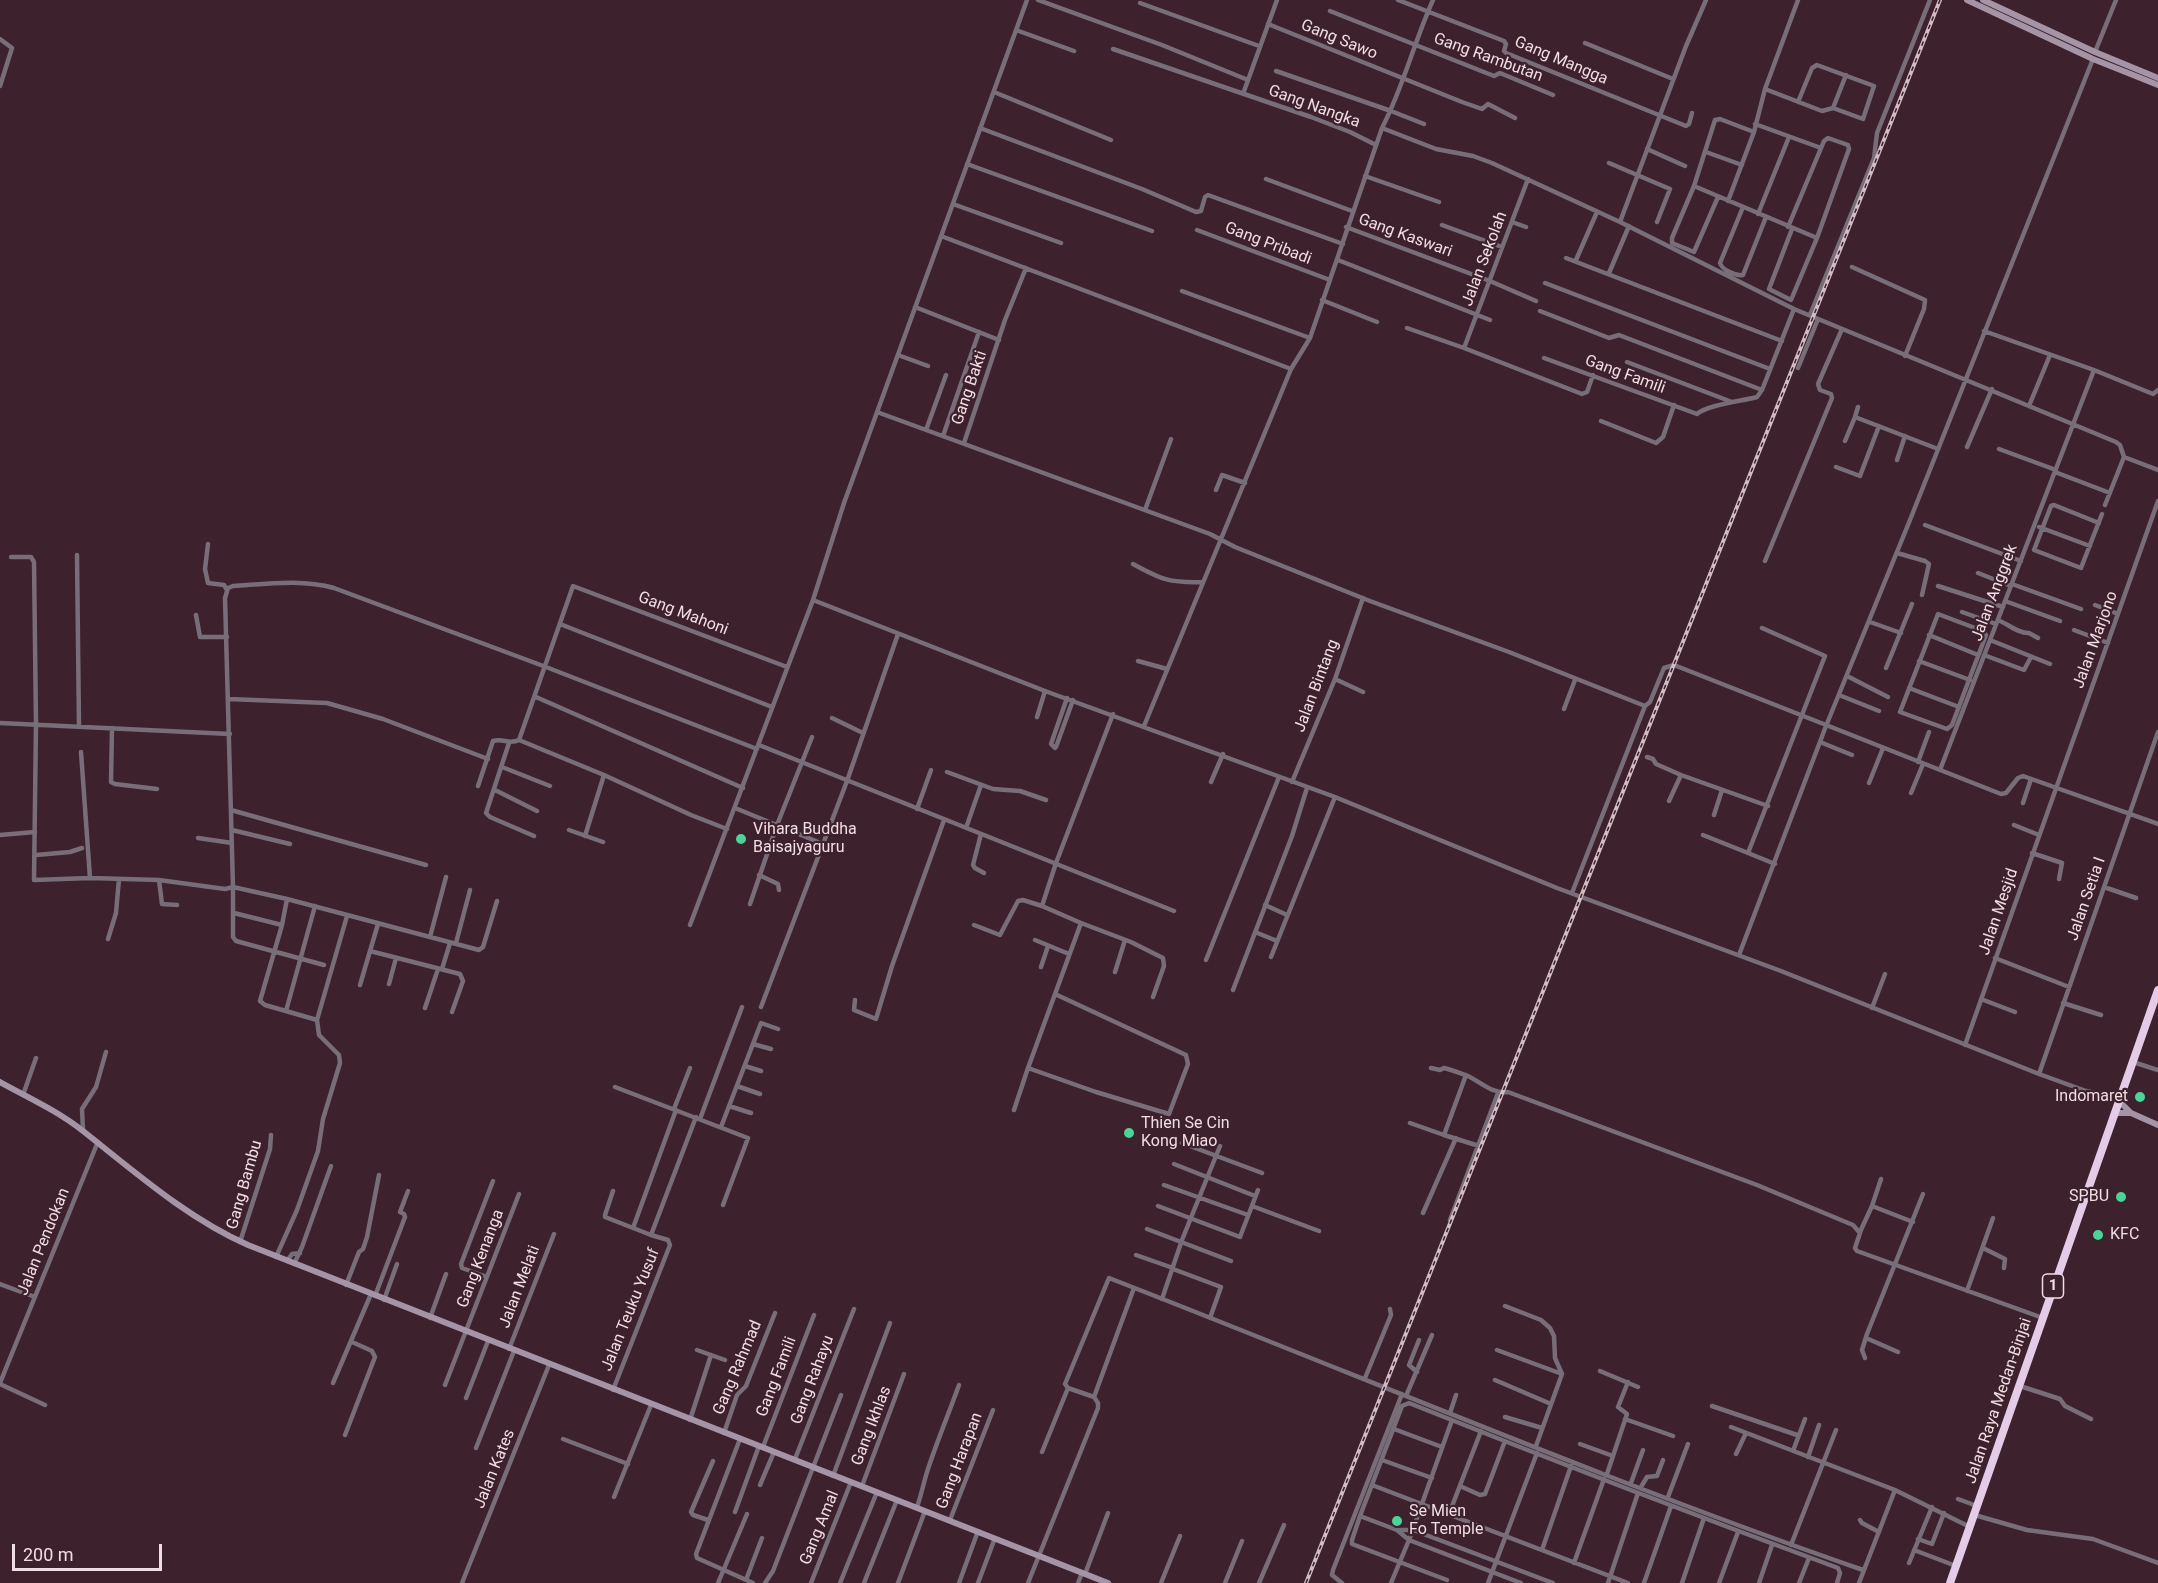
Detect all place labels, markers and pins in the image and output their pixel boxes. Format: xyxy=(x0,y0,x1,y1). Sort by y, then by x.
place label: Vihara Buddha Baisajyaguru xyxy=(753,820,857,858)
marker: Vihara Buddha Baisajyaguru xyxy=(734,832,748,846)
place label: Indomaret xyxy=(2055,1087,2128,1107)
marker: Indomaret xyxy=(2133,1090,2147,1104)
place label: Thien Se Cin Kong Miao xyxy=(1141,1114,1230,1152)
marker: Thien Se Cin Kong Miao xyxy=(1122,1126,1136,1140)
place label: SPBU xyxy=(2069,1187,2109,1207)
marker: SPBU xyxy=(2114,1190,2128,1204)
place label: KFC xyxy=(2110,1225,2139,1245)
marker: KFC xyxy=(2091,1228,2105,1242)
place label: Se Mien Fo Temple xyxy=(1409,1502,1483,1540)
marker: Se Mien Fo Temple xyxy=(1390,1514,1404,1528)

